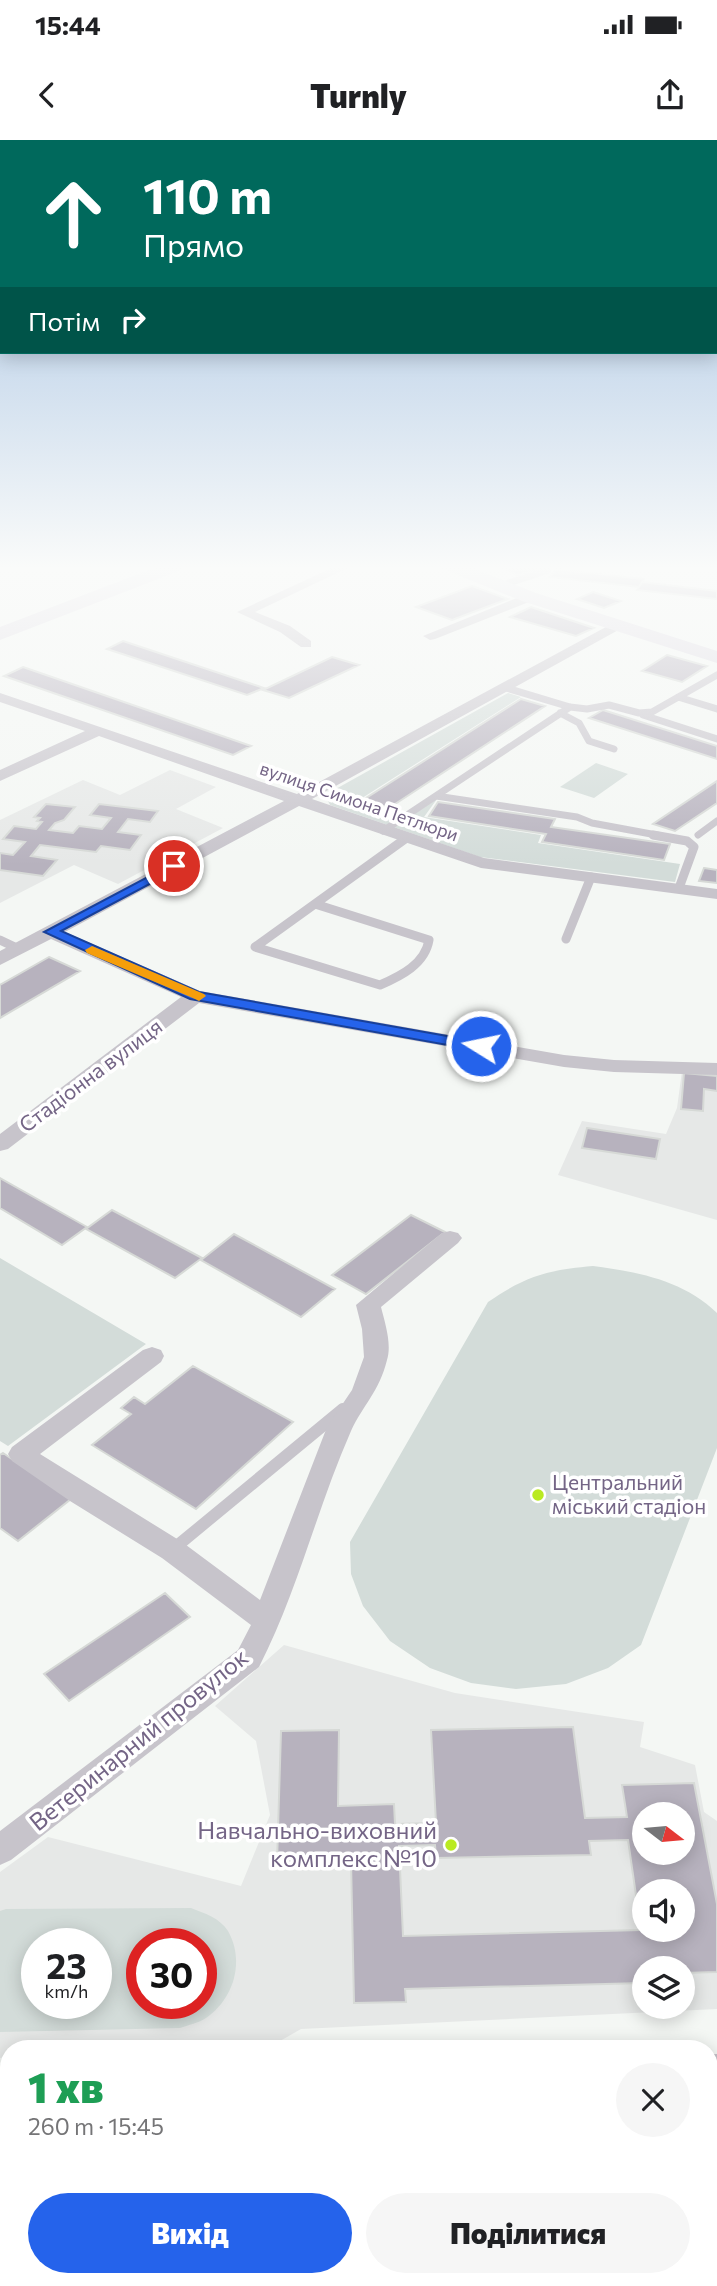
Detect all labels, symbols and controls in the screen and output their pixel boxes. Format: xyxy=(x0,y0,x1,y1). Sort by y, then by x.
text: 15:44 xyxy=(35,9,101,40)
text: Turnly xyxy=(310,75,407,115)
icon: back xyxy=(28,76,66,114)
icon: share xyxy=(651,76,689,114)
text: 110 m xyxy=(143,164,272,224)
icon: ahead xyxy=(28,168,119,259)
text: Прямо xyxy=(143,224,244,264)
icon: right xyxy=(114,301,152,339)
text: Потім xyxy=(28,305,100,336)
street label: вулиця Симона Петлюри xyxy=(257,757,461,845)
pin xyxy=(144,836,204,896)
icon: arrive xyxy=(155,847,193,885)
position arrow xyxy=(444,1009,518,1083)
street label: Стадіонна вулиця xyxy=(14,1013,167,1137)
place label: Центральний міський стадіон xyxy=(552,1469,706,1518)
marker: Центральний міський стадіон xyxy=(530,1487,546,1503)
street label: Ветеринарний провулок xyxy=(23,1642,253,1836)
north arrow xyxy=(632,1802,695,1866)
map controls xyxy=(632,1802,695,2019)
place label: Навчально-виховний комплекс №10 xyxy=(197,1815,437,1872)
marker: Навчально-виховний комплекс №10 xyxy=(443,1837,459,1853)
button: sound xyxy=(632,1879,695,1942)
speed limit sign: 30 xyxy=(126,1928,217,2019)
text: 23 xyxy=(46,1943,87,1986)
button: layers xyxy=(632,1956,695,2019)
text: km/h xyxy=(45,1980,88,2002)
text: 1 хв xyxy=(28,2060,104,2112)
button: close xyxy=(616,2063,690,2137)
text: 260 m · 15:45 xyxy=(28,2112,164,2140)
button: Вихід xyxy=(28,2193,352,2273)
button: Поділитися xyxy=(366,2193,690,2273)

